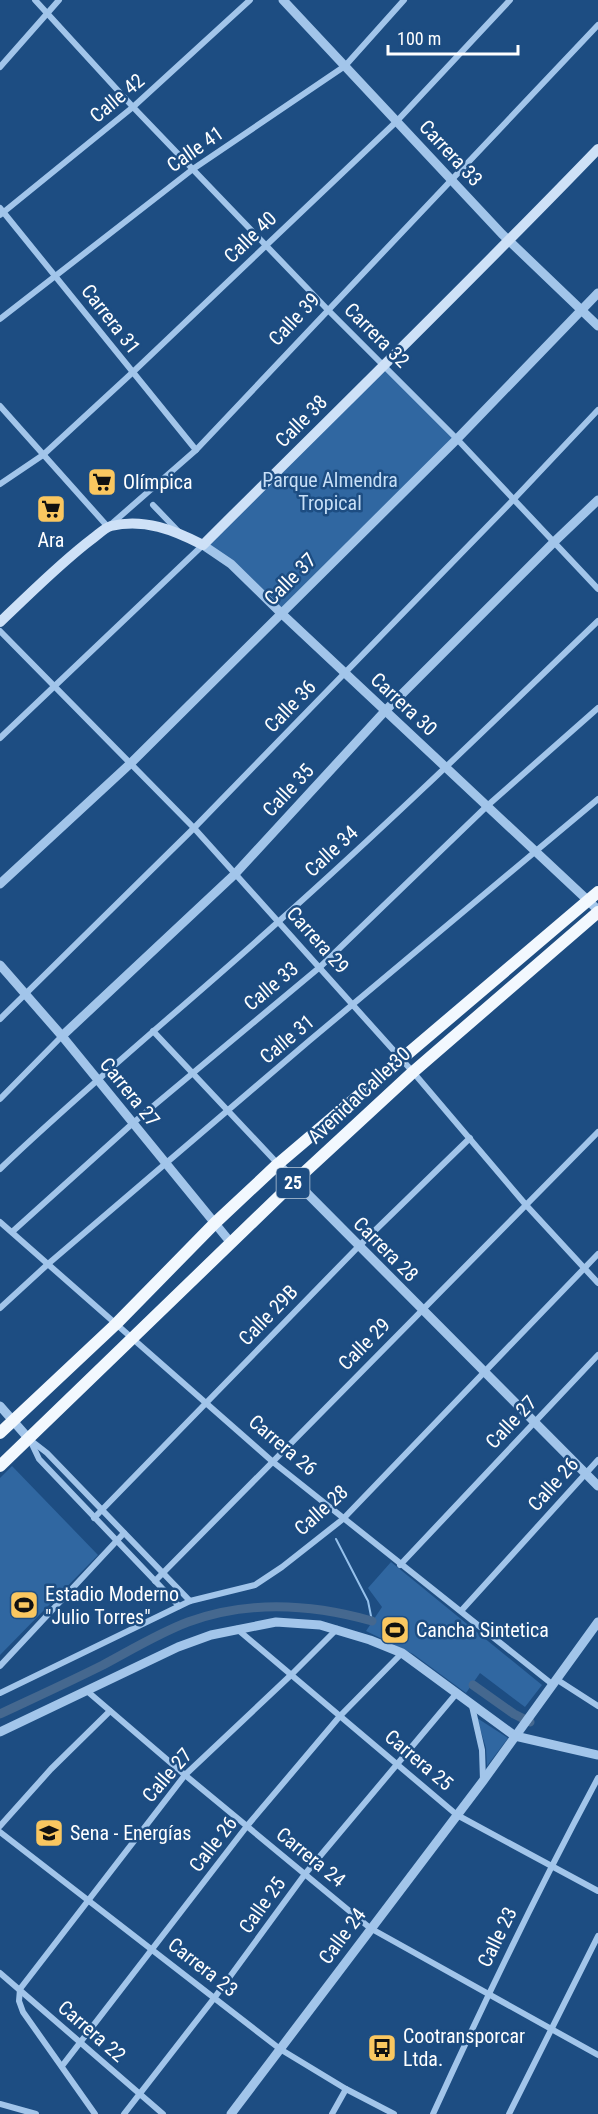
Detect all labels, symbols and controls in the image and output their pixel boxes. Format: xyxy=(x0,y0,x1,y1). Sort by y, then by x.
scale bar xyxy=(388,18,518,56)
text: 100 m xyxy=(397,28,441,49)
street label: Calle 42 xyxy=(85,68,149,128)
street label: Carrera 33 xyxy=(414,115,488,191)
street label: Calle 41 xyxy=(162,121,228,177)
street label: Calle 40 xyxy=(219,206,281,268)
street label: Carrera 31 xyxy=(76,279,146,359)
street label: Calle 39 xyxy=(263,287,325,351)
street label: Carrera 32 xyxy=(340,298,415,373)
street label: Calle 38 xyxy=(270,390,332,452)
supermarket icon: Olímpica xyxy=(86,466,118,498)
park label: Parque Almendra Tropical xyxy=(262,468,398,515)
place label: Olímpica xyxy=(123,470,193,494)
supermarket icon: Ara xyxy=(35,493,67,525)
place label: Ara xyxy=(38,528,64,552)
street label: Calle 37 xyxy=(259,548,321,610)
street label: Carrera 30 xyxy=(366,667,442,741)
street label: Calle 36 xyxy=(259,675,321,737)
street label: Calle 35 xyxy=(257,758,319,822)
street label: Calle 34 xyxy=(299,820,363,882)
street label: Carrera 29 xyxy=(282,902,354,978)
street label: Calle 33 xyxy=(239,956,303,1016)
street label: Calle 31 xyxy=(255,1009,319,1069)
street label: Avenida Calle 30 xyxy=(303,1042,415,1148)
street label: Carrera 27 xyxy=(95,1053,165,1131)
road number: 25 xyxy=(276,1168,310,1198)
street label: Carrera 28 xyxy=(349,1212,423,1286)
street label: Calle 29B xyxy=(233,1280,303,1350)
street label: Calle 29 xyxy=(333,1313,395,1375)
street label: Calle 27 xyxy=(480,1390,542,1454)
street label: Carrera 26 xyxy=(244,1409,322,1481)
street label: Calle 26 xyxy=(523,1452,583,1516)
street label: Calle 28 xyxy=(289,1480,353,1540)
place label: Estadio Moderno "Julio Torres" xyxy=(45,1582,179,1629)
sports icon: Estadio Moderno "Julio Torres" xyxy=(8,1589,40,1621)
sports icon: Cancha Sintetica xyxy=(379,1614,411,1646)
place label: Cancha Sintetica xyxy=(416,1618,549,1642)
street label: Carrera 25 xyxy=(380,1724,458,1796)
street label: Calle 27 xyxy=(137,1743,197,1807)
street label: Calle 26 xyxy=(184,1811,242,1877)
school or university icon: Sena - Energías xyxy=(33,1817,65,1849)
place label: Sena - Energías xyxy=(70,1821,191,1845)
street label: Carrera 24 xyxy=(272,1822,350,1892)
street label: Calle 25 xyxy=(234,1872,291,1938)
street label: Calle 24 xyxy=(313,1903,371,1969)
street label: Calle 23 xyxy=(472,1903,522,1971)
street label: Carrera 23 xyxy=(163,1932,243,2002)
street label: Carrera 22 xyxy=(53,1995,131,2067)
place label: Cootransporcar Ltda. xyxy=(403,2024,525,2071)
bus stop icon: Cootransporcar Ltda. xyxy=(366,2032,398,2064)

